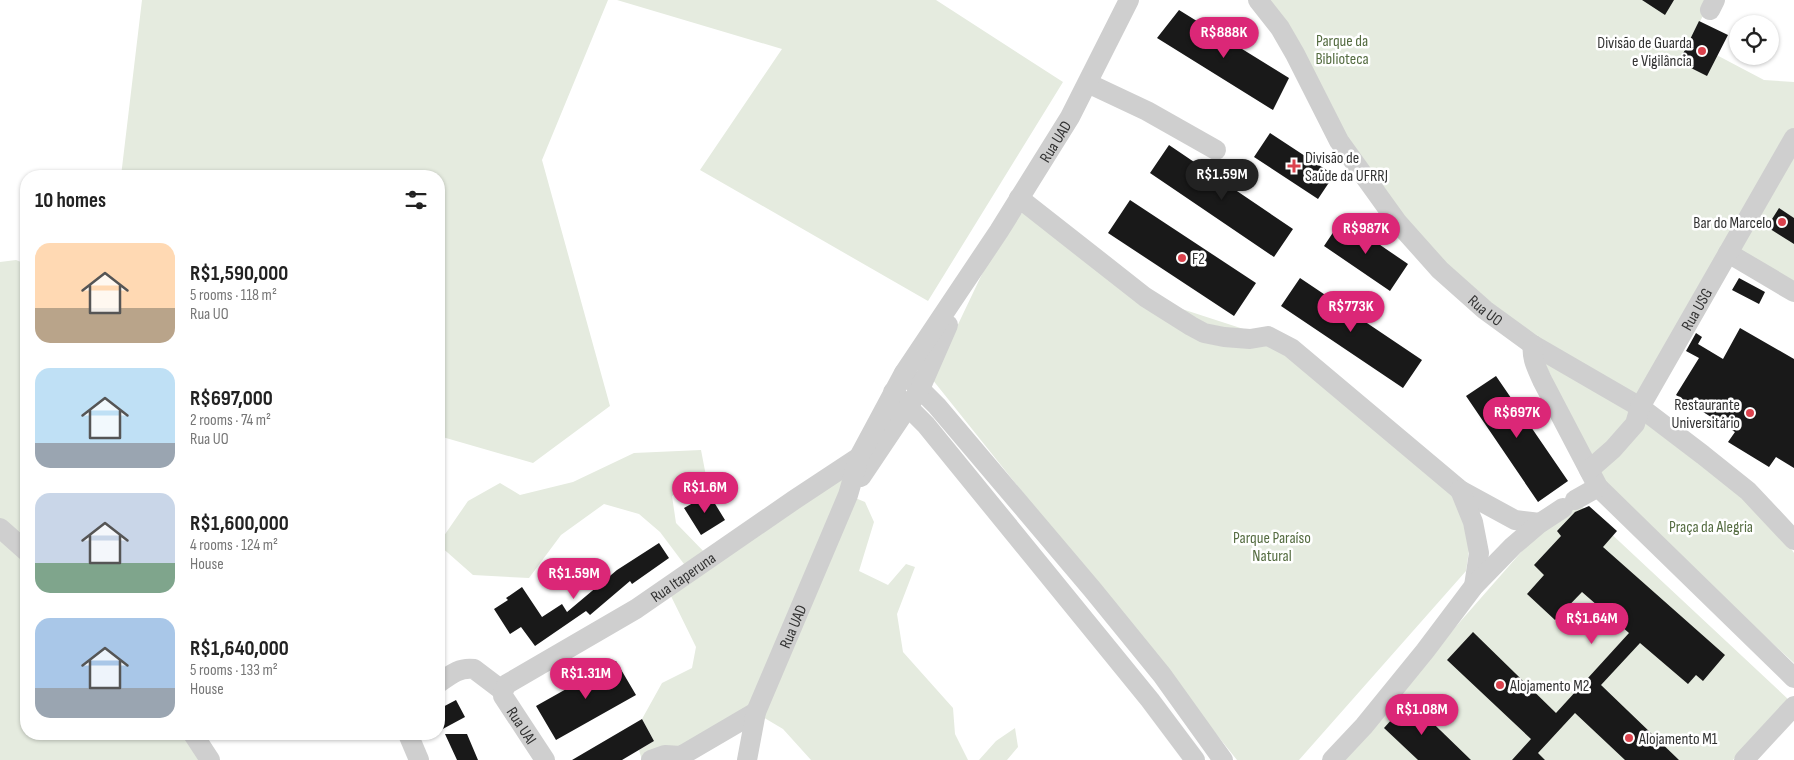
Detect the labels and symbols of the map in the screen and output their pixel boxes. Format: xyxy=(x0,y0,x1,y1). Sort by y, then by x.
pin: R$888K xyxy=(1183,17,1265,59)
park label: Parque da Biblioteca xyxy=(1315,32,1369,69)
place label: Divisão de Guarda e Vigilância xyxy=(1597,34,1692,71)
marker: Divisão de Guarda e Vigilância xyxy=(1696,45,1708,57)
street label: Rua UAD xyxy=(1036,118,1076,166)
place label: Divisão de Saúde da UFRRJ xyxy=(1305,149,1388,186)
pin: R$1.59M xyxy=(1176,158,1268,201)
marker: Divisão de Saúde da UFRRJ xyxy=(1287,159,1301,173)
pin: R$987K xyxy=(1325,212,1407,255)
place label: Bar do Marcelo xyxy=(1693,214,1772,233)
marker: Bar do Marcelo xyxy=(1776,216,1788,228)
place label: F2 xyxy=(1192,250,1205,269)
marker: F2 xyxy=(1176,252,1188,264)
street label: Rua USG xyxy=(1678,285,1717,334)
pin: R$773K xyxy=(1310,290,1392,333)
street label: Rua UO xyxy=(1464,292,1506,331)
pin: R$697K xyxy=(1476,396,1558,439)
place label: Restaurante Universitário xyxy=(1672,396,1740,433)
marker: Restaurante Universitário xyxy=(1744,407,1756,419)
pin: R$1.6M xyxy=(664,472,746,514)
park label: Praça da Alegria xyxy=(1669,518,1753,537)
park label: Parque Paraíso Natural xyxy=(1233,529,1311,566)
street label: Rua Itaperuna xyxy=(648,549,720,607)
pin: R$1.59M xyxy=(528,558,620,600)
street label: Rua UAD xyxy=(776,602,811,651)
pin: R$1.64M xyxy=(1546,602,1638,645)
pin: R$1.31M xyxy=(540,658,632,700)
place label: Alojamento M2 xyxy=(1509,677,1589,696)
marker: Alojamento M2 xyxy=(1494,679,1506,691)
pin: R$1.08M xyxy=(1376,694,1468,736)
street label: Rua UAI xyxy=(502,704,540,748)
place label: Alojamento M1 xyxy=(1638,730,1718,749)
marker: Alojamento M1 xyxy=(1623,732,1635,744)

